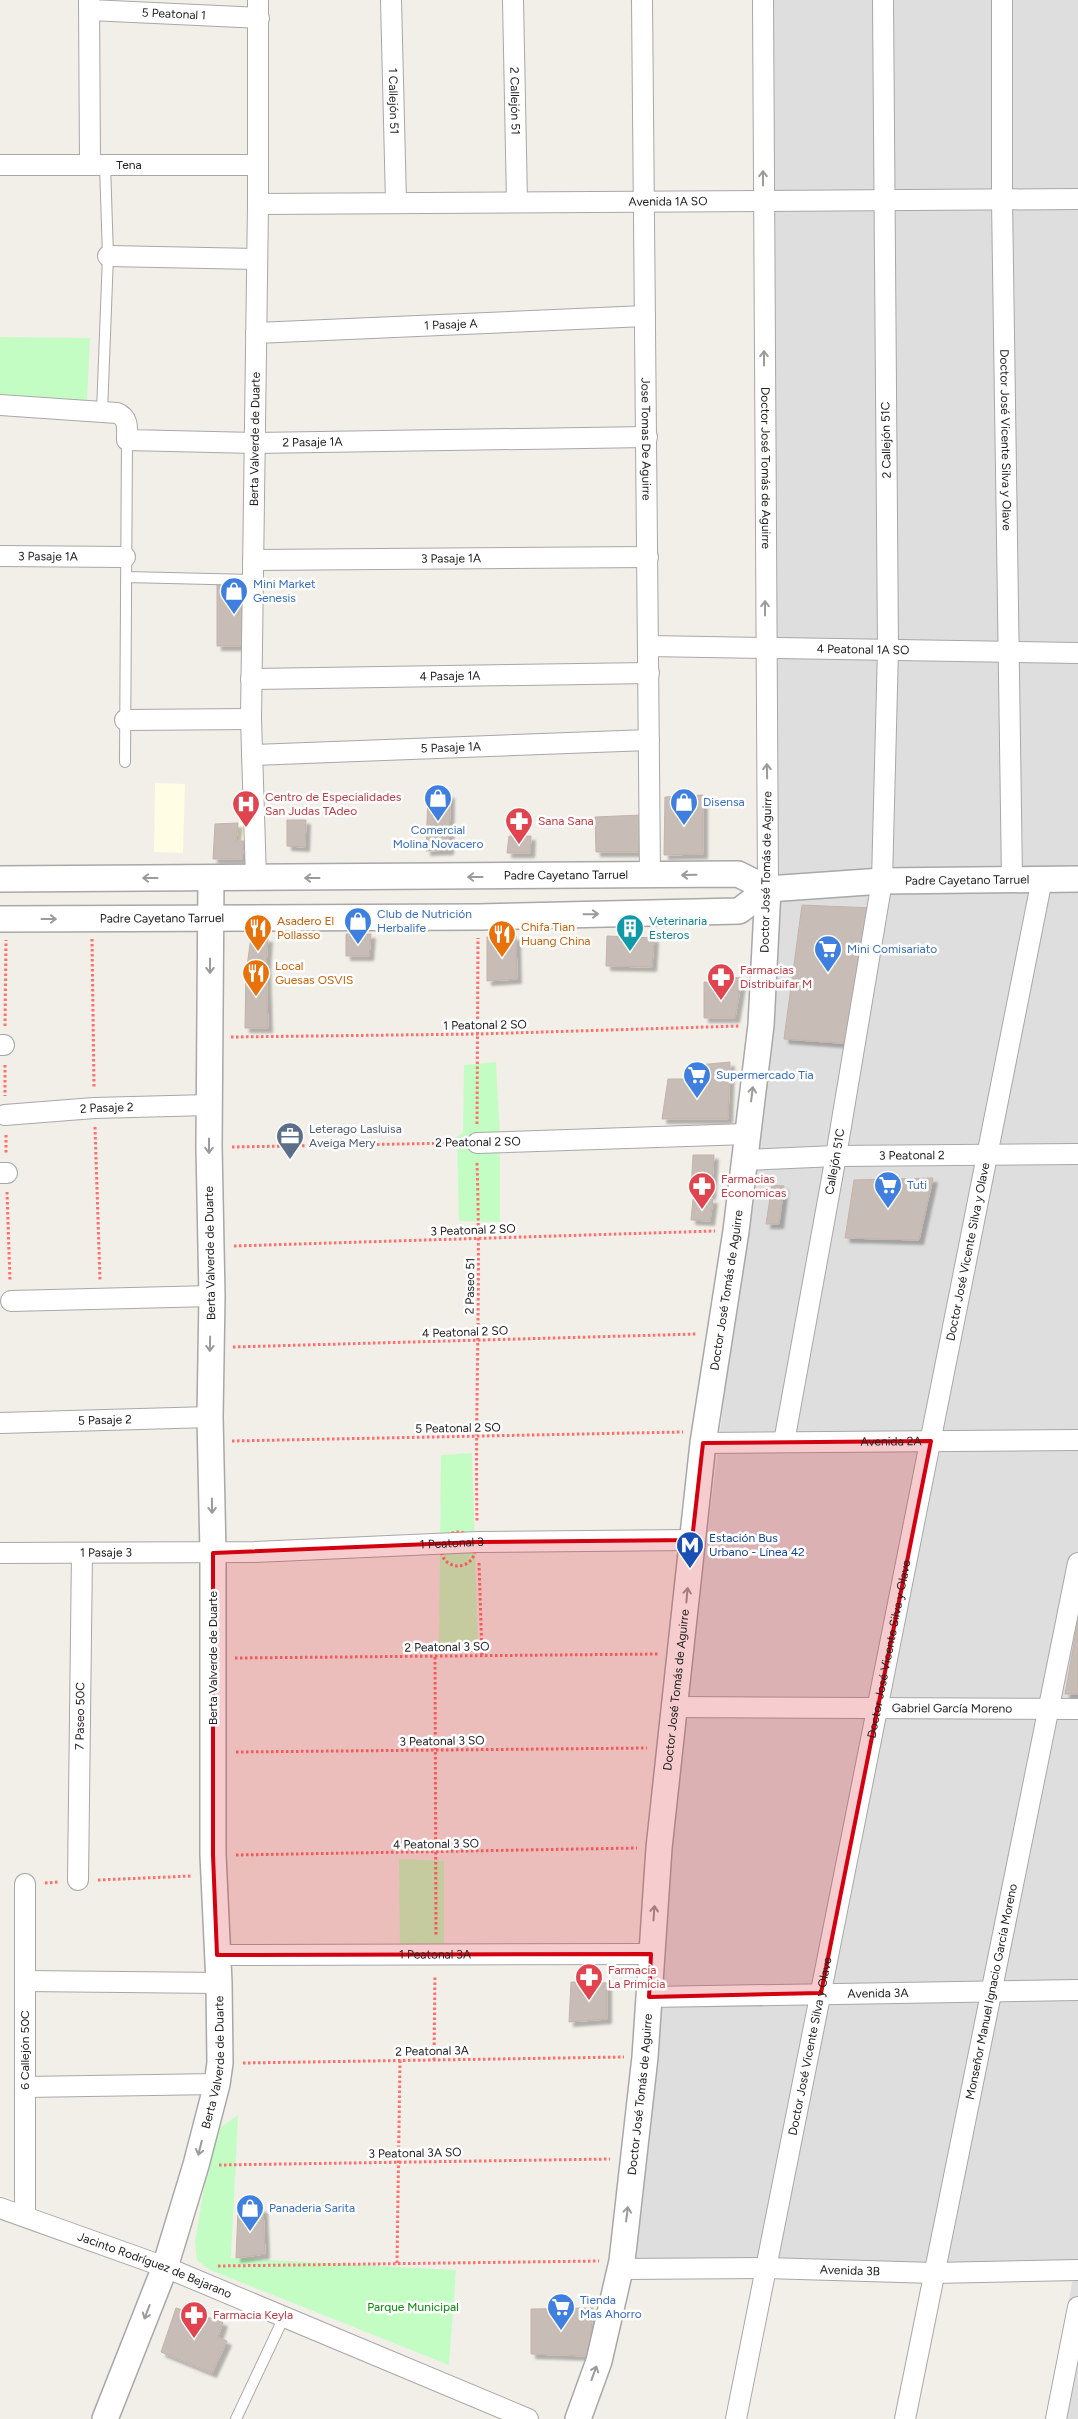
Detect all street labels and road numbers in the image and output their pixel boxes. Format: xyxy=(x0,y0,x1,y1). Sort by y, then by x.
street label: 5 Peatonal 1 xyxy=(141,5,206,22)
street label: 2 Callejón 51 xyxy=(507,67,523,135)
street label: 1 Callejón 51 xyxy=(386,68,401,134)
street label: Tena xyxy=(116,158,142,172)
street label: Avenida 1A SO xyxy=(628,194,708,209)
street label: 1 Pasaje A xyxy=(424,316,478,333)
street label: Doctor José Vicente Silva y Olave xyxy=(997,349,1014,531)
street label: Berta Valverde de Duarte xyxy=(247,371,263,506)
street label: Jose Tomas De Aguirre xyxy=(638,377,654,501)
street label: Doctor José Tomás de Aguirre xyxy=(758,387,773,550)
street label: 2 Callejón 51C xyxy=(878,401,894,478)
street label: 2 Pasaje 1A xyxy=(282,435,343,450)
street label: 3 Pasaje 1A xyxy=(18,549,78,564)
street label: 3 Pasaje 1A xyxy=(421,551,481,566)
street label: 4 Peatonal 1A SO xyxy=(817,642,909,657)
street label: 4 Pasaje 1A xyxy=(419,669,481,683)
street label: 5 Pasaje 1A xyxy=(420,739,481,756)
street label: Doctor José Tomás de Aguirre xyxy=(758,790,774,953)
street label: Padre Cayetano Tarruel xyxy=(504,868,628,883)
street label: Padre Cayetano Tarruel xyxy=(905,872,1029,888)
street label: Padre Cayetano Tarruel xyxy=(100,911,224,926)
street label: 1 Peatonal 2 SO xyxy=(443,1017,527,1033)
street label: 2 Pasaje 2 xyxy=(79,1100,134,1116)
street label: Callejón 51C xyxy=(822,1127,848,1196)
street label: 2 Peatonal 2 SO xyxy=(435,1134,521,1150)
street label: 3 Peatonal 2 xyxy=(879,1148,945,1163)
street label: Doctor José Vicente Silva y Olave xyxy=(943,1161,993,1342)
street label: Berta Valverde de Duarte xyxy=(202,1185,218,1320)
street label: Doctor José Tomás de Aguirre xyxy=(707,1209,746,1371)
street label: 3 Peatonal 2 SO xyxy=(430,1222,516,1238)
street label: 2 Paseo 51 xyxy=(463,1258,477,1314)
street label: 4 Peatonal 2 SO xyxy=(422,1324,508,1340)
street label: 5 Pasaje 2 xyxy=(78,1412,132,1428)
street label: 5 Peatonal 2 SO xyxy=(415,1420,501,1436)
street label: Avenida 2A xyxy=(860,1434,922,1449)
street label: 1 Peatonal 3 xyxy=(420,1535,484,1552)
street label: 1 Pasaje 3 xyxy=(80,1545,132,1560)
street label: Doctor José Vicente Silva y Olave xyxy=(864,1558,914,1739)
street label: Berta Valverde de Duarte xyxy=(206,1590,220,1725)
street label: Doctor José Tomás de Aguirre xyxy=(660,1608,692,1771)
street label: 2 Peatonal 3 SO xyxy=(404,1639,490,1655)
street label: 7 Paseo 50C xyxy=(73,1682,87,1750)
street label: Gabriel García Moreno xyxy=(892,1701,1012,1716)
street label: 3 Peatonal 3 SO xyxy=(399,1733,485,1749)
street label: 4 Peatonal 3 SO xyxy=(393,1836,479,1852)
street label: Monseñor Manuel Ignacio García Moreno xyxy=(963,1882,1020,2101)
street label: 1 Peatonal 3A xyxy=(399,1947,471,1962)
street label: Doctor José Vicente Silva y Olave xyxy=(786,1956,835,2137)
street label: Avenida 3A xyxy=(847,1986,909,2001)
street label: Berta Valverde de Duarte xyxy=(199,1995,227,2130)
street label: 6 Callejón 50C xyxy=(18,2010,32,2090)
street label: Doctor José Tomás de Aguirre xyxy=(625,2013,655,2176)
street label: 2 Peatonal 3A xyxy=(395,2043,469,2059)
street label: 3 Peatonal 3A SO xyxy=(368,2145,462,2161)
street label: Jacinto Rodríguez de Bejarano xyxy=(76,2229,234,2301)
street label: Avenida 3B xyxy=(820,2263,880,2278)

